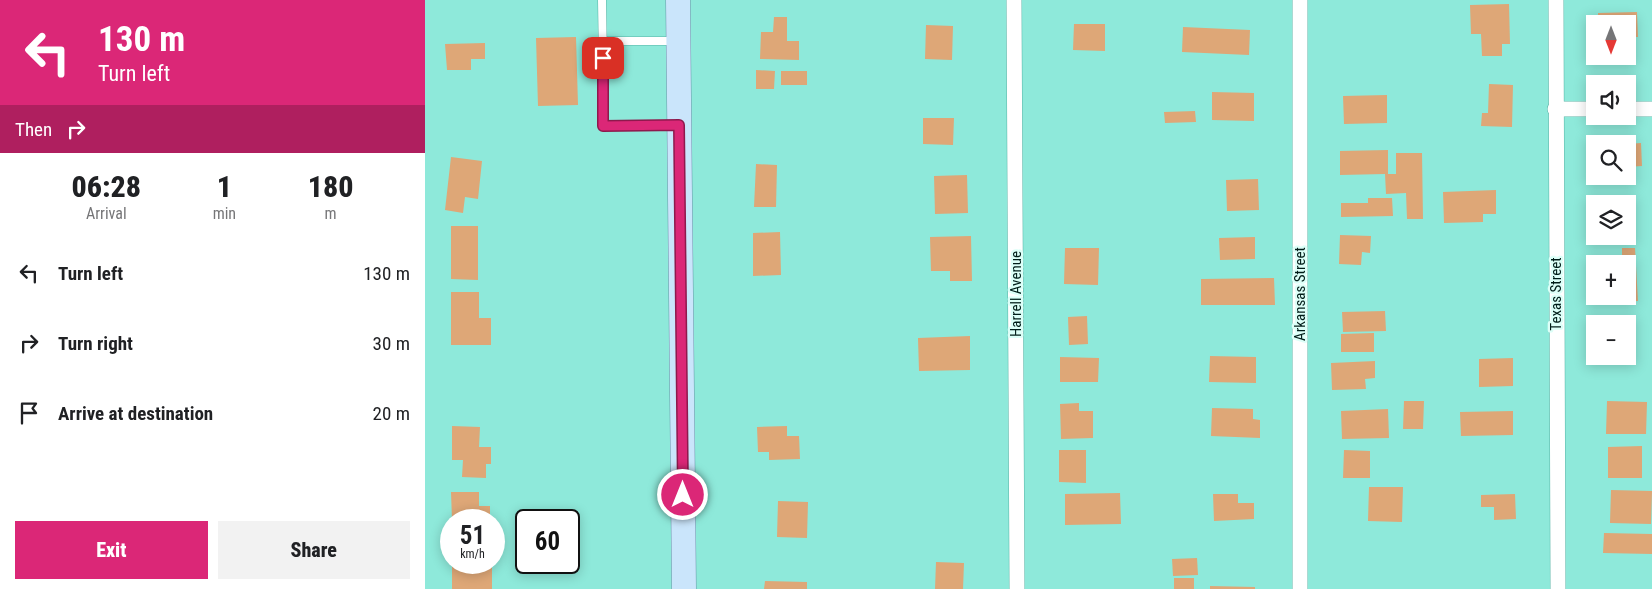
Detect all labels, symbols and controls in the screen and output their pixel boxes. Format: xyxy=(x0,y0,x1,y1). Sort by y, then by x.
north arrow xyxy=(1586,15,1636,65)
map controls xyxy=(1586,15,1636,365)
text: 130 m xyxy=(98,19,185,60)
icon: left xyxy=(15,20,80,85)
pin xyxy=(582,37,624,79)
icon: arrive xyxy=(589,44,617,72)
text: Turn left xyxy=(98,61,170,86)
button: sound xyxy=(1586,75,1636,125)
icon: right xyxy=(62,115,90,143)
text: Then xyxy=(15,118,52,141)
button: search xyxy=(1586,135,1636,185)
text: 06:28 xyxy=(72,169,141,204)
text: 1 xyxy=(217,169,232,204)
text: 180 xyxy=(308,169,353,204)
button: layers xyxy=(1586,195,1636,245)
text: Arrival xyxy=(86,204,127,223)
text: min xyxy=(213,204,236,223)
text: m xyxy=(325,204,337,223)
street label: Arkansas Street xyxy=(1291,247,1309,341)
street label: Harrell Avenue xyxy=(1007,251,1025,337)
button: + xyxy=(1586,255,1636,305)
street label: Texas Street xyxy=(1547,257,1565,331)
icon: left xyxy=(15,259,43,287)
text: Turn left xyxy=(58,262,123,285)
text: 130 m xyxy=(363,262,410,285)
button: − xyxy=(1586,315,1636,365)
icon: right xyxy=(15,329,43,357)
text: Turn right xyxy=(58,332,133,355)
text: 30 m xyxy=(373,332,410,355)
icon: arrive xyxy=(15,399,43,427)
text: Arrive at destination xyxy=(58,402,213,425)
text: 20 m xyxy=(373,402,410,425)
position arrow xyxy=(656,468,708,520)
speed limit sign: 60 xyxy=(515,509,580,574)
button: Exit xyxy=(15,521,208,579)
button: Share xyxy=(218,521,410,579)
text: 51 xyxy=(460,521,485,550)
text: km/h xyxy=(460,547,485,561)

